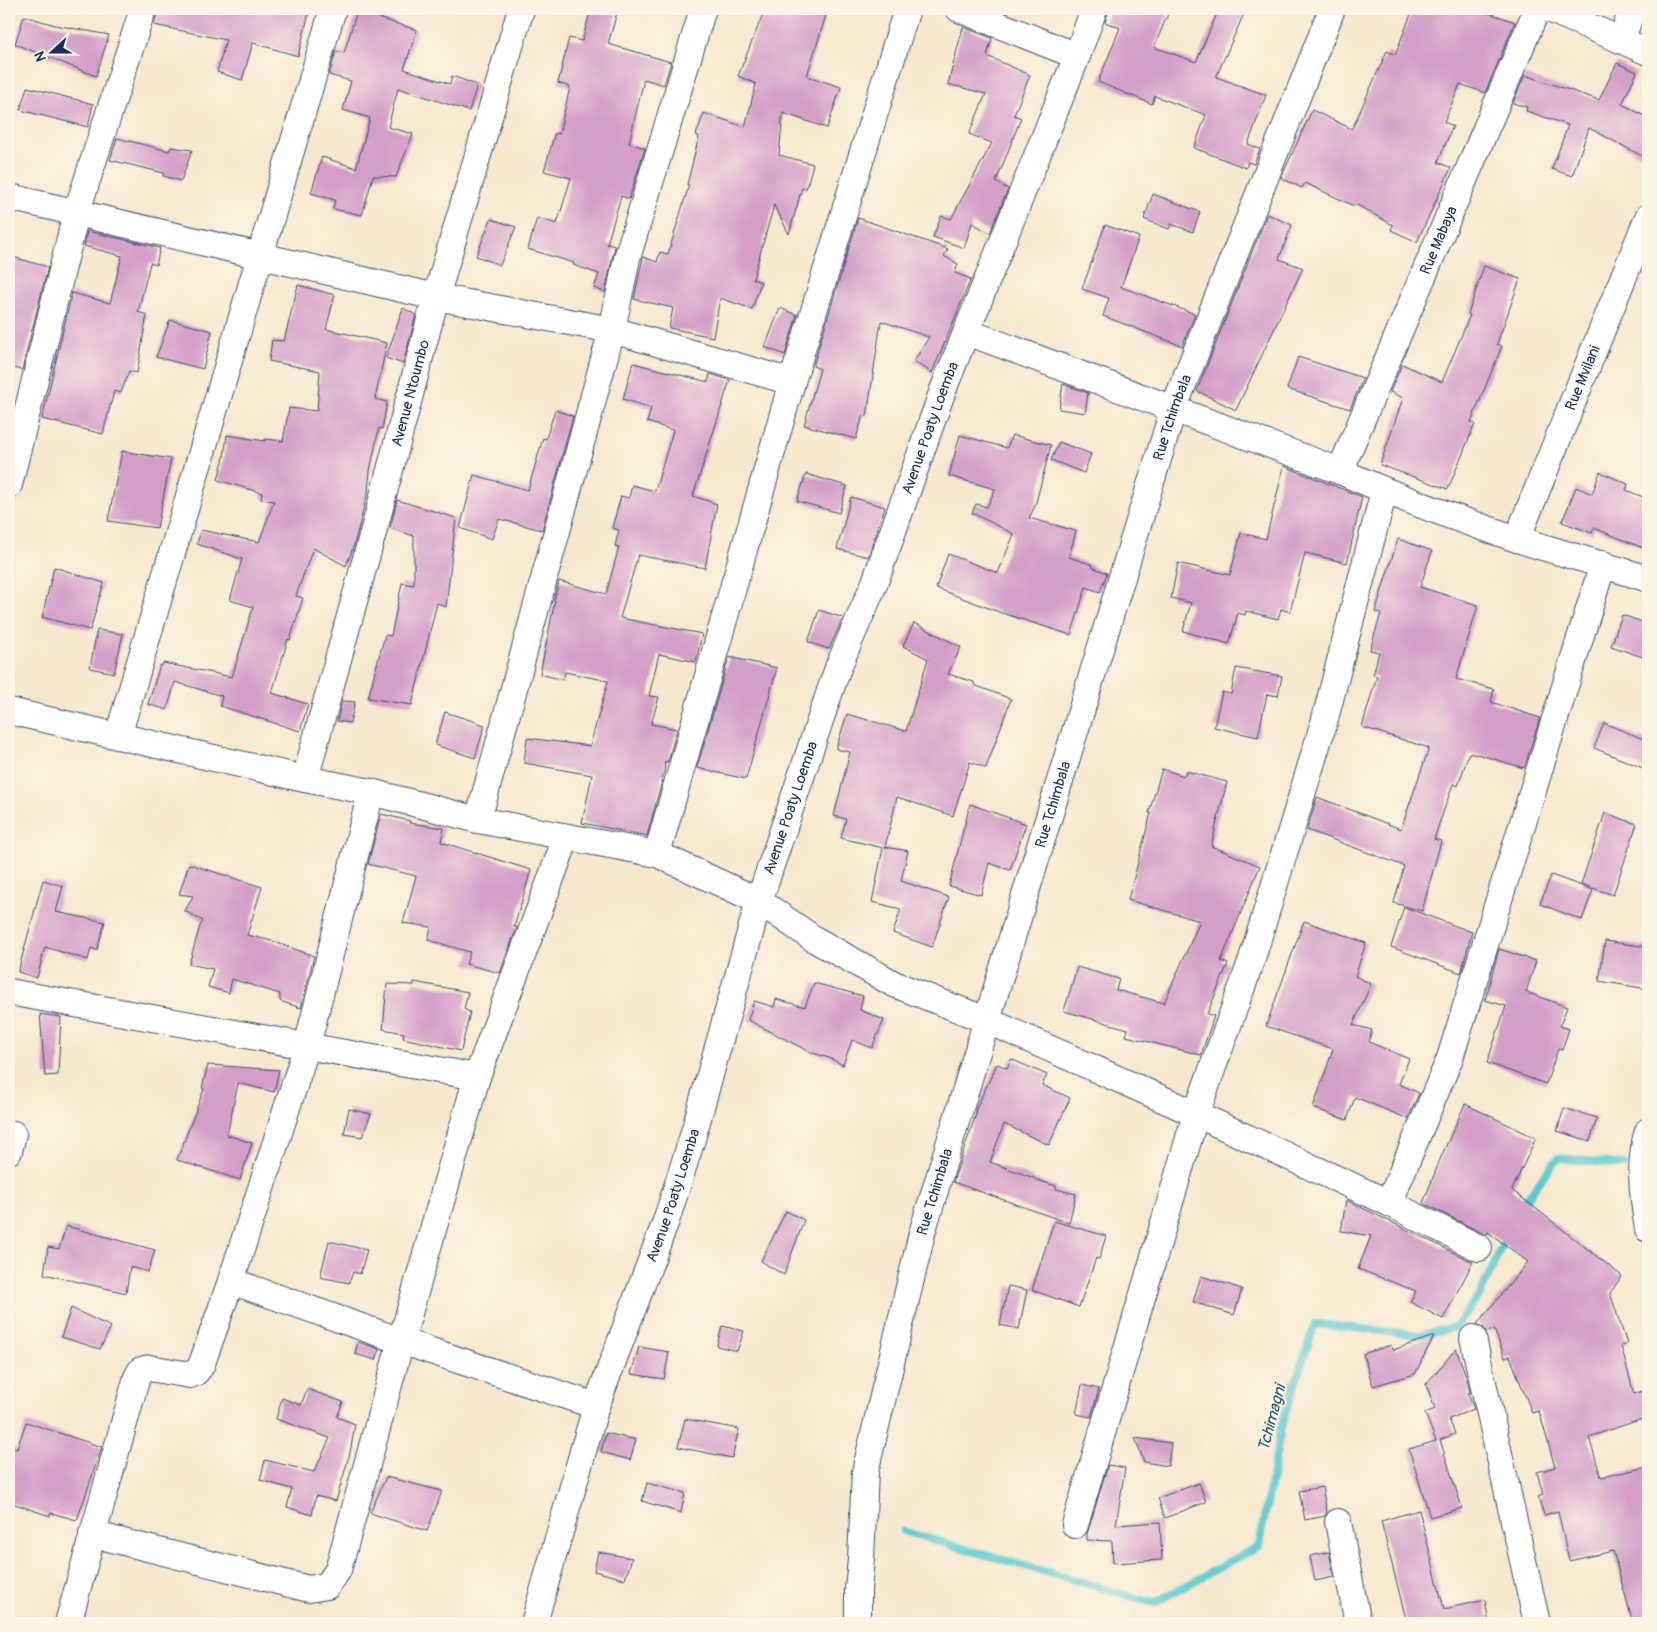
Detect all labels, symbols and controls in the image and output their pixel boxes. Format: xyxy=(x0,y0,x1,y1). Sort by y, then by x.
north arrow xyxy=(28,28,78,78)
text: N xyxy=(31,49,50,64)
street label: Rue Mabaya xyxy=(1416,203,1461,277)
street label: Avenue Ntoumbo xyxy=(387,338,434,449)
street label: Rue Mvilani xyxy=(1561,342,1604,413)
street label: Avenue Poaty Loemba xyxy=(897,359,963,497)
street label: Rue Tchimbala xyxy=(1149,372,1196,463)
street label: Avenue Poaty Loemba xyxy=(759,739,822,877)
street label: Rue Tchimbala xyxy=(1031,759,1075,850)
street label: Avenue Poaty Loemba xyxy=(642,1127,704,1265)
street label: Rue Tchimbala xyxy=(912,1146,957,1237)
water label: Tchimagni xyxy=(1254,1381,1291,1453)

